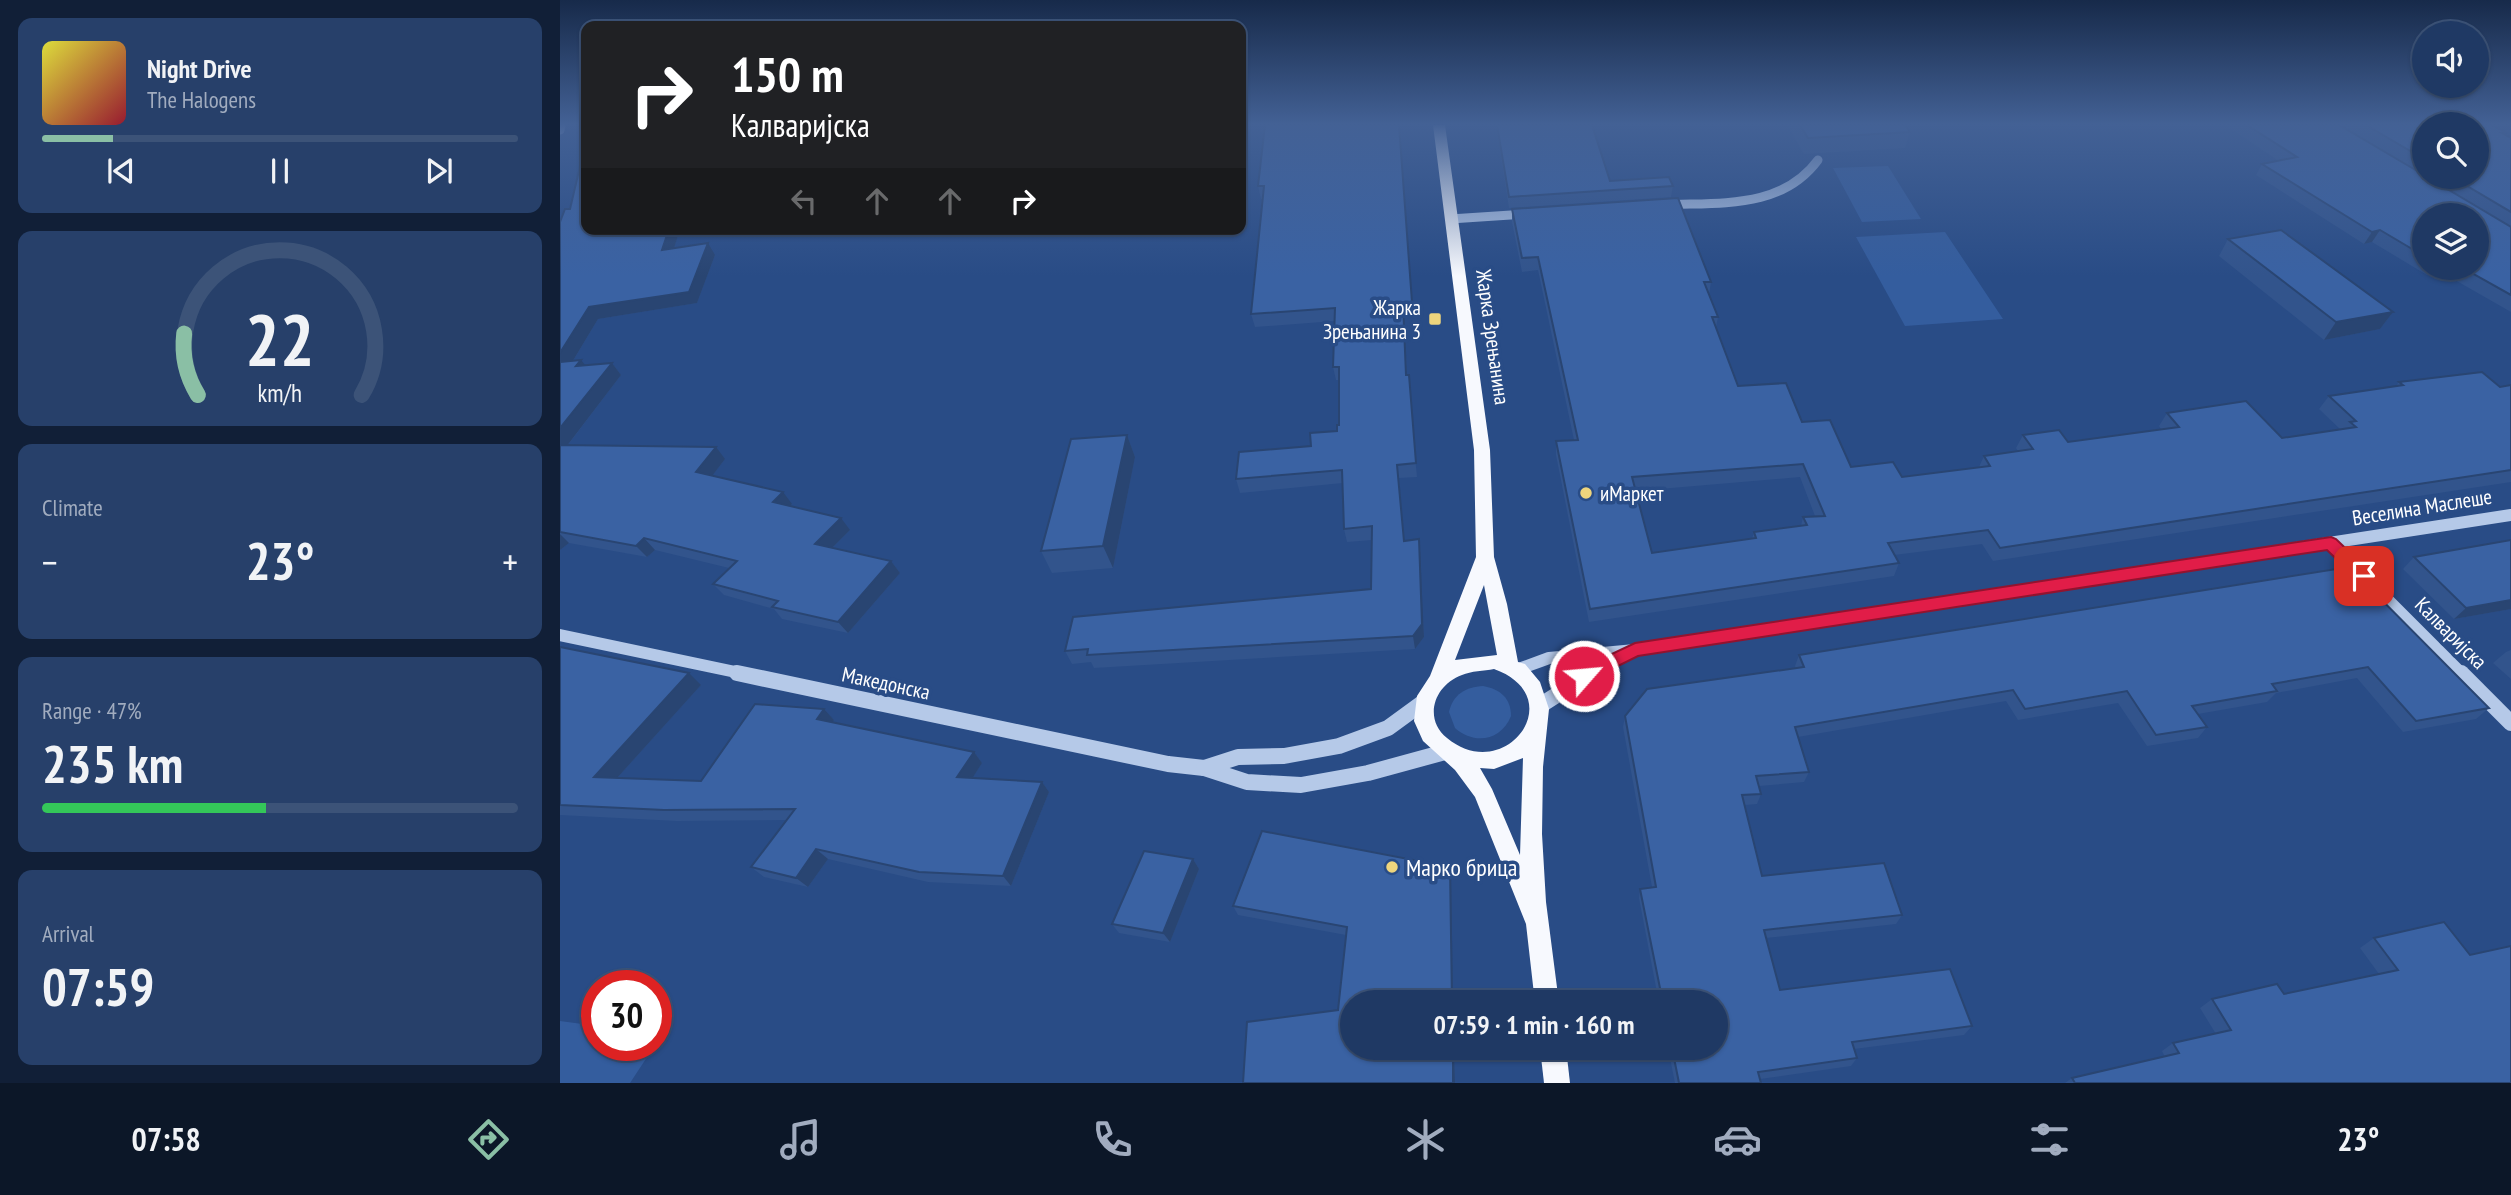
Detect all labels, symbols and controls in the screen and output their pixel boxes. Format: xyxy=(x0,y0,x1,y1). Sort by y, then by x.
map controls xyxy=(2412,21,2489,280)
button: sound xyxy=(2412,21,2489,98)
text: 150 m xyxy=(731,42,844,106)
icon: right xyxy=(616,49,707,140)
text: Night Drive xyxy=(147,52,252,85)
text: The Halogens xyxy=(147,85,256,114)
text: Калваријска xyxy=(731,104,870,146)
button: search xyxy=(2412,112,2489,189)
icon: previous xyxy=(102,152,140,190)
icon: pause xyxy=(261,152,299,190)
icon: next xyxy=(420,152,458,190)
icon: left xyxy=(785,182,823,220)
icon: ahead xyxy=(858,182,896,220)
icon: ahead xyxy=(931,182,969,220)
icon: right xyxy=(1004,182,1042,220)
button: layers xyxy=(2412,203,2489,280)
street label: Жарка Зрењанина xyxy=(1470,267,1516,406)
text: 22 xyxy=(245,291,315,385)
place label: Жарка Зрењанина 3 xyxy=(1323,294,1421,345)
marker: Жарка Зрењанина 3 xyxy=(1427,311,1443,327)
text: km/h xyxy=(258,376,302,408)
place label: иМаркет xyxy=(1600,480,1664,507)
street label: Веселина Маслеше xyxy=(2350,483,2494,531)
marker: иМаркет xyxy=(1578,485,1594,501)
text: Climate xyxy=(42,493,103,522)
text: 23° xyxy=(246,527,314,594)
text: − xyxy=(42,537,58,586)
text: + xyxy=(502,537,518,586)
pin xyxy=(2334,546,2394,606)
icon: arrive xyxy=(2345,557,2383,595)
street label: Калваријска xyxy=(2409,591,2493,675)
position arrow xyxy=(1547,639,1621,713)
street label: Македонска xyxy=(839,660,933,706)
text: Range · 47% xyxy=(42,696,142,725)
text: 235 km xyxy=(42,730,183,797)
place label: Марко брица xyxy=(1406,852,1517,883)
marker: Марко брица xyxy=(1384,859,1400,875)
text: Arrival xyxy=(42,919,94,948)
text: 07:59 xyxy=(42,953,154,1020)
speed limit sign: 30 xyxy=(581,970,672,1061)
text: 07:59 · 1 min · 160 m xyxy=(1434,1008,1634,1041)
icon: directions xyxy=(464,1115,513,1164)
icon: music xyxy=(776,1115,825,1164)
icon: phone xyxy=(1088,1115,1137,1164)
icon: climate xyxy=(1401,1115,1450,1164)
icon: car xyxy=(1713,1115,1762,1164)
icon: filters xyxy=(2025,1115,2074,1164)
text: 07:58 xyxy=(132,1118,201,1160)
text: 23° xyxy=(2337,1118,2379,1160)

